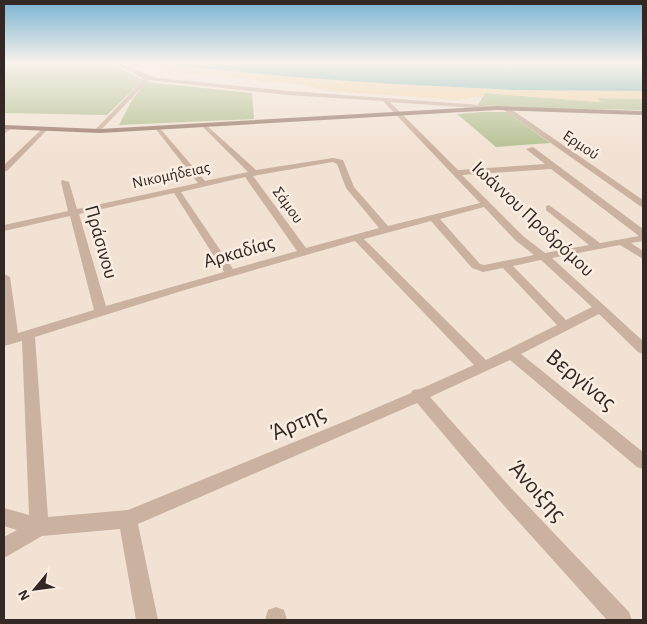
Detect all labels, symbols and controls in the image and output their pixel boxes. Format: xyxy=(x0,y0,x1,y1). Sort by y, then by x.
street label: Ερμού xyxy=(560,127,602,163)
street label: Ιωάννου Προδρόμου xyxy=(468,157,598,281)
street label: Νικομήδειας xyxy=(131,159,212,192)
street label: Σάμου xyxy=(270,184,306,226)
street label: Πράσινου xyxy=(81,203,121,281)
street label: Αρκαδίας xyxy=(201,232,277,272)
street label: Βεργίνας xyxy=(541,345,621,415)
street label: Άρτης xyxy=(267,401,329,445)
street label: Άνοιξης xyxy=(504,456,570,526)
north arrow xyxy=(10,564,60,614)
text: N xyxy=(16,587,33,602)

